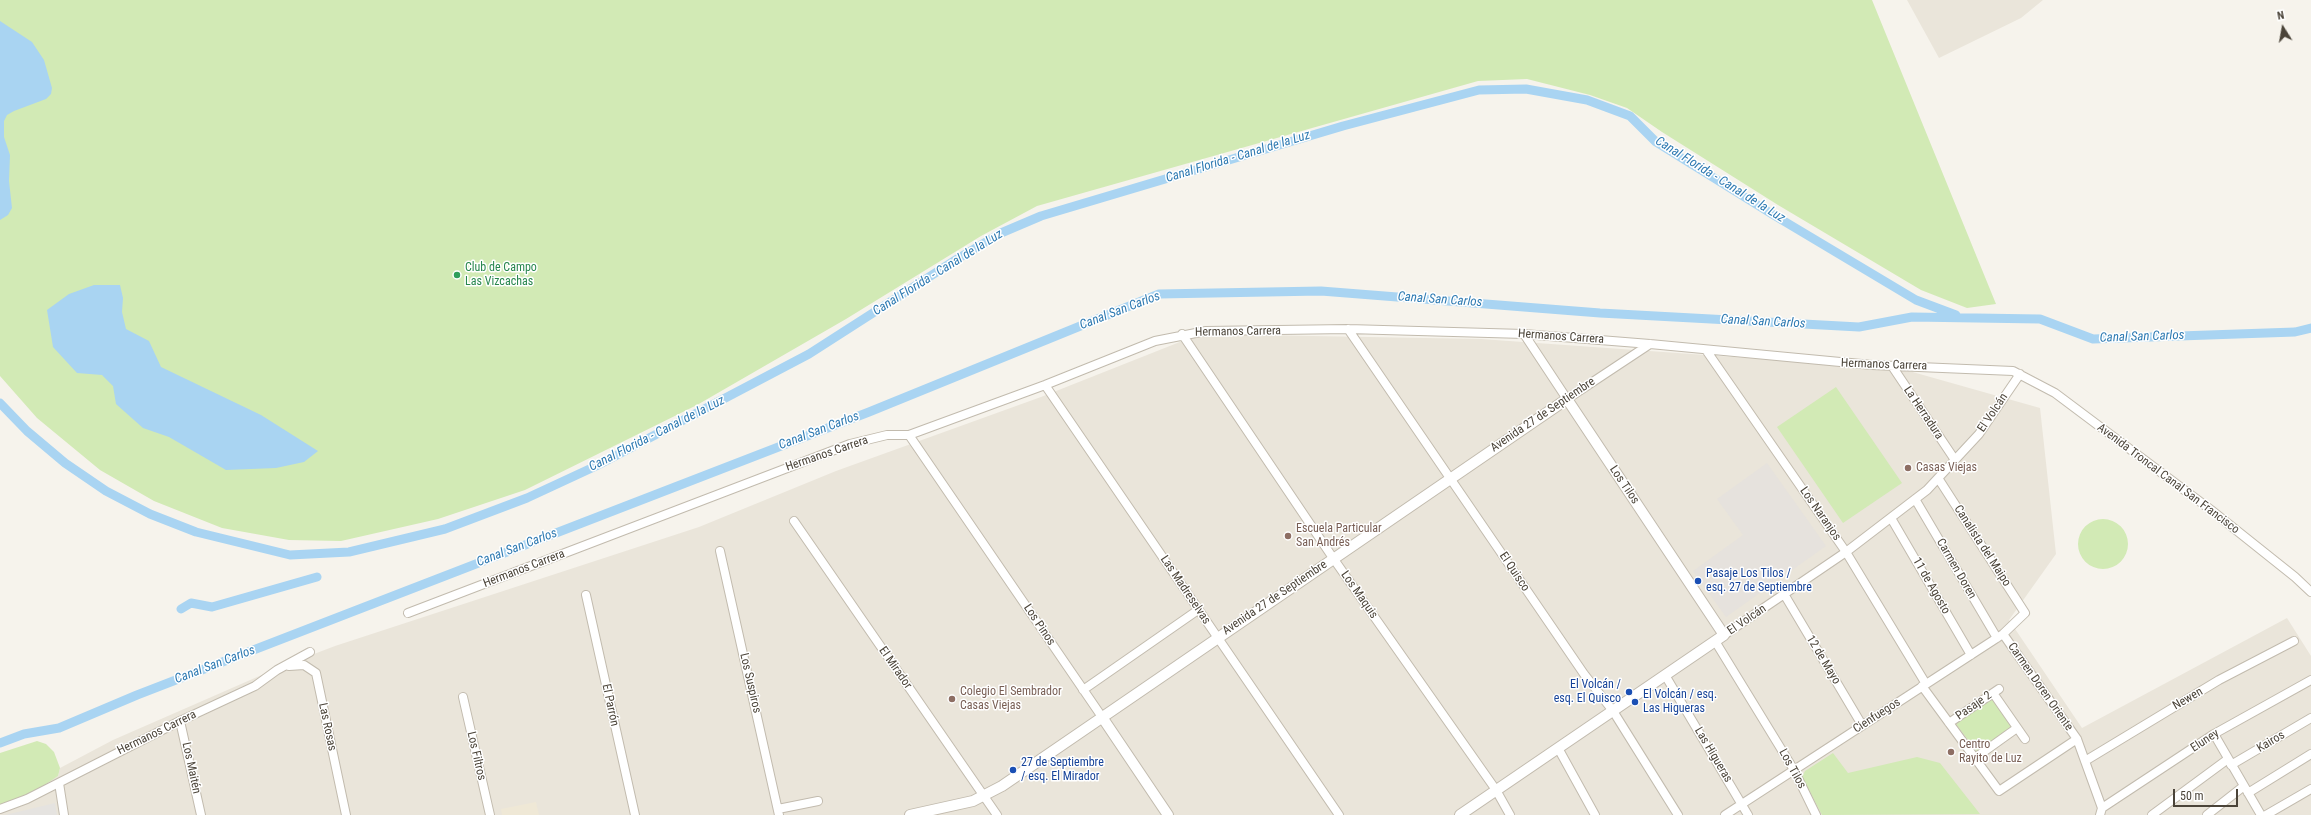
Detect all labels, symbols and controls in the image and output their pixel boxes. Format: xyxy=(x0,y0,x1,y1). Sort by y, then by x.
north arrow xyxy=(2263,8,2303,48)
text: N xyxy=(2276,9,2285,23)
water label: Canal Florida - Canal de la Luz xyxy=(1164,128,1312,186)
water label: Canal Florida - Canal de la Luz xyxy=(1652,134,1788,226)
water label: Canal Florida - Canal de la Luz xyxy=(870,227,1006,319)
place label: Club de Campo Las Vizcachas xyxy=(465,261,537,289)
marker: Club de Campo Las Vizcachas xyxy=(452,270,462,280)
water label: Canal San Carlos xyxy=(1078,289,1162,333)
water label: Canal San Carlos xyxy=(1397,289,1483,311)
water label: Canal San Carlos xyxy=(1720,312,1806,332)
street label: Hermanos Carrera xyxy=(1195,324,1281,340)
street label: Hermanos Carrera xyxy=(1518,327,1604,347)
water label: Canal San Carlos xyxy=(2099,328,2185,346)
street label: Hermanos Carrera xyxy=(1841,356,1927,374)
street label: Avenida 27 de Septiembre xyxy=(1488,375,1598,455)
street label: La Herradura xyxy=(1900,384,1946,442)
street label: El Volcán xyxy=(1975,391,2011,435)
water label: Canal Florida - Canal de la Luz xyxy=(587,393,727,475)
water label: Canal San Carlos xyxy=(777,409,861,453)
street label: Avenida Troncal Canal San Francisco xyxy=(2094,421,2242,537)
street label: Hermanos Carrera xyxy=(784,433,870,475)
place label: Casas Viejas xyxy=(1916,461,1977,475)
street label: Los Tilos xyxy=(1606,463,1642,507)
marker: Casas Viejas xyxy=(1903,463,1913,473)
street label: Los Naranjos xyxy=(1796,484,1844,544)
street label: Canalista del Maipo xyxy=(1950,503,2014,589)
place label: Escuela Particular San Andrés xyxy=(1296,522,1382,550)
water label: Canal San Carlos xyxy=(475,526,559,570)
marker: Escuela Particular San Andrés xyxy=(1283,531,1293,541)
street label: Carmen Doren xyxy=(1933,536,1979,602)
street label: Hermanos Carrera xyxy=(481,547,567,591)
street label: El Quisco xyxy=(1496,550,1532,594)
street label: Las Madreselvas xyxy=(1157,553,1213,627)
street label: 11 de Agosto xyxy=(1909,555,1953,617)
street label: Avenida 27 de Septiembre xyxy=(1220,558,1330,638)
place label: Pasaje Los Tilos / esq. 27 de Septiembre xyxy=(1706,567,1812,595)
street label: Los Maquis xyxy=(1337,568,1381,622)
marker: Pasaje Los Tilos / esq. 27 de Septiembre xyxy=(1693,576,1703,586)
street label: Los Pinos xyxy=(1020,602,1058,648)
street label: El Volcán xyxy=(1725,602,1769,638)
street label: 12 de Mayo xyxy=(1803,633,1843,687)
street label: Carmen Doren Oriente xyxy=(2004,640,2076,734)
water label: Canal San Carlos xyxy=(173,643,257,687)
street label: El Mirador xyxy=(875,644,915,692)
street label: Los Suspiros xyxy=(736,652,764,714)
place label: El Volcán / esq. El Quisco xyxy=(1554,678,1621,706)
street label: El Parrón xyxy=(599,683,621,727)
place label: Colegio El Sembrador Casas Viejas xyxy=(960,685,1062,713)
street label: Newen xyxy=(2170,685,2206,713)
marker: El Volcán / esq. El Quisco xyxy=(1624,687,1634,697)
place label: El Volcán / esq. Las Higueras xyxy=(1643,688,1717,716)
street label: Pasaje 2 xyxy=(1953,688,1995,724)
marker: Colegio El Sembrador Casas Viejas xyxy=(947,694,957,704)
street label: Cienfuegos xyxy=(1851,695,1903,737)
marker: El Volcán / esq. Las Higueras xyxy=(1630,697,1640,707)
street label: Las Rosas xyxy=(315,702,339,752)
street label: Hermanos Carrera xyxy=(115,708,199,758)
street label: Las Higueras xyxy=(1691,725,1735,785)
street label: Eluney xyxy=(2188,727,2222,755)
street label: Kairos xyxy=(2254,728,2288,756)
street label: Los Filtros xyxy=(463,730,489,782)
place label: Centro Rayito de Luz xyxy=(1959,738,2022,766)
street label: Los Maitén xyxy=(178,741,204,795)
street label: Los Tilos xyxy=(1775,747,1809,791)
marker: Centro Rayito de Luz xyxy=(1946,747,1956,757)
place label: 27 de Septiembre / esq. El Mirador xyxy=(1021,756,1104,784)
marker: 27 de Septiembre / esq. El Mirador xyxy=(1008,765,1018,775)
scale bar xyxy=(2175,781,2240,807)
text: 50 m xyxy=(2180,789,2204,803)

